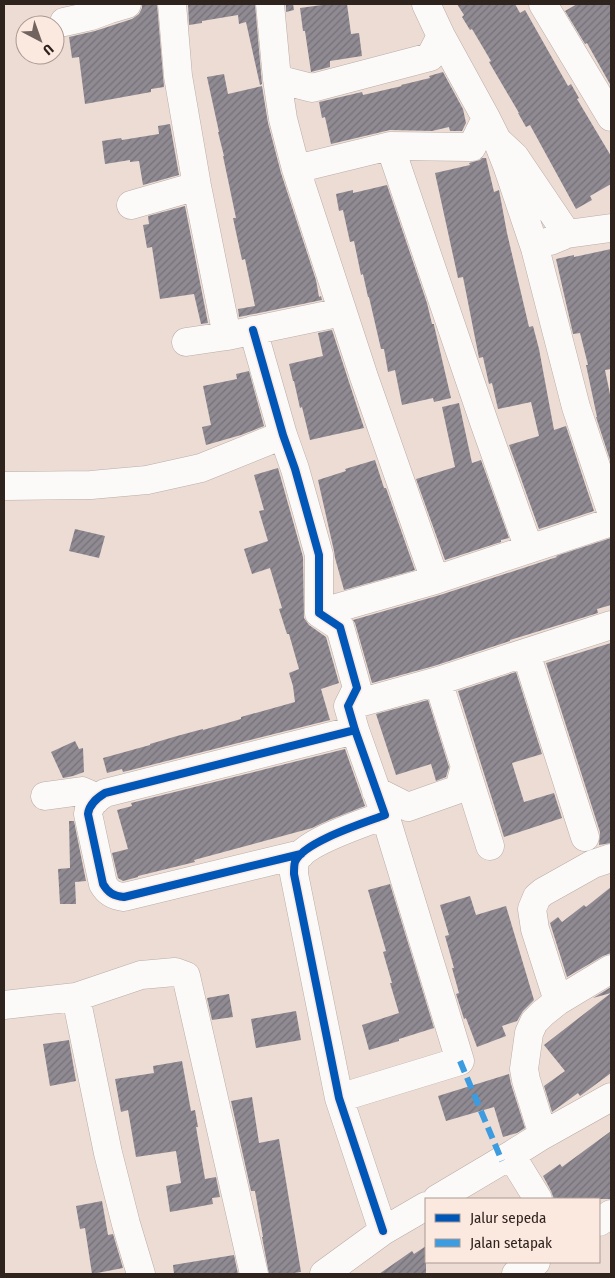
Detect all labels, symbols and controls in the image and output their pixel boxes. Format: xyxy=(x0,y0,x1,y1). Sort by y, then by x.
north arrow xyxy=(15,15,65,65)
text: U xyxy=(40,40,57,59)
legend xyxy=(425,1198,600,1263)
text: Jalur sepeda xyxy=(470,1209,546,1227)
text: Jalan setapak xyxy=(470,1234,552,1252)

